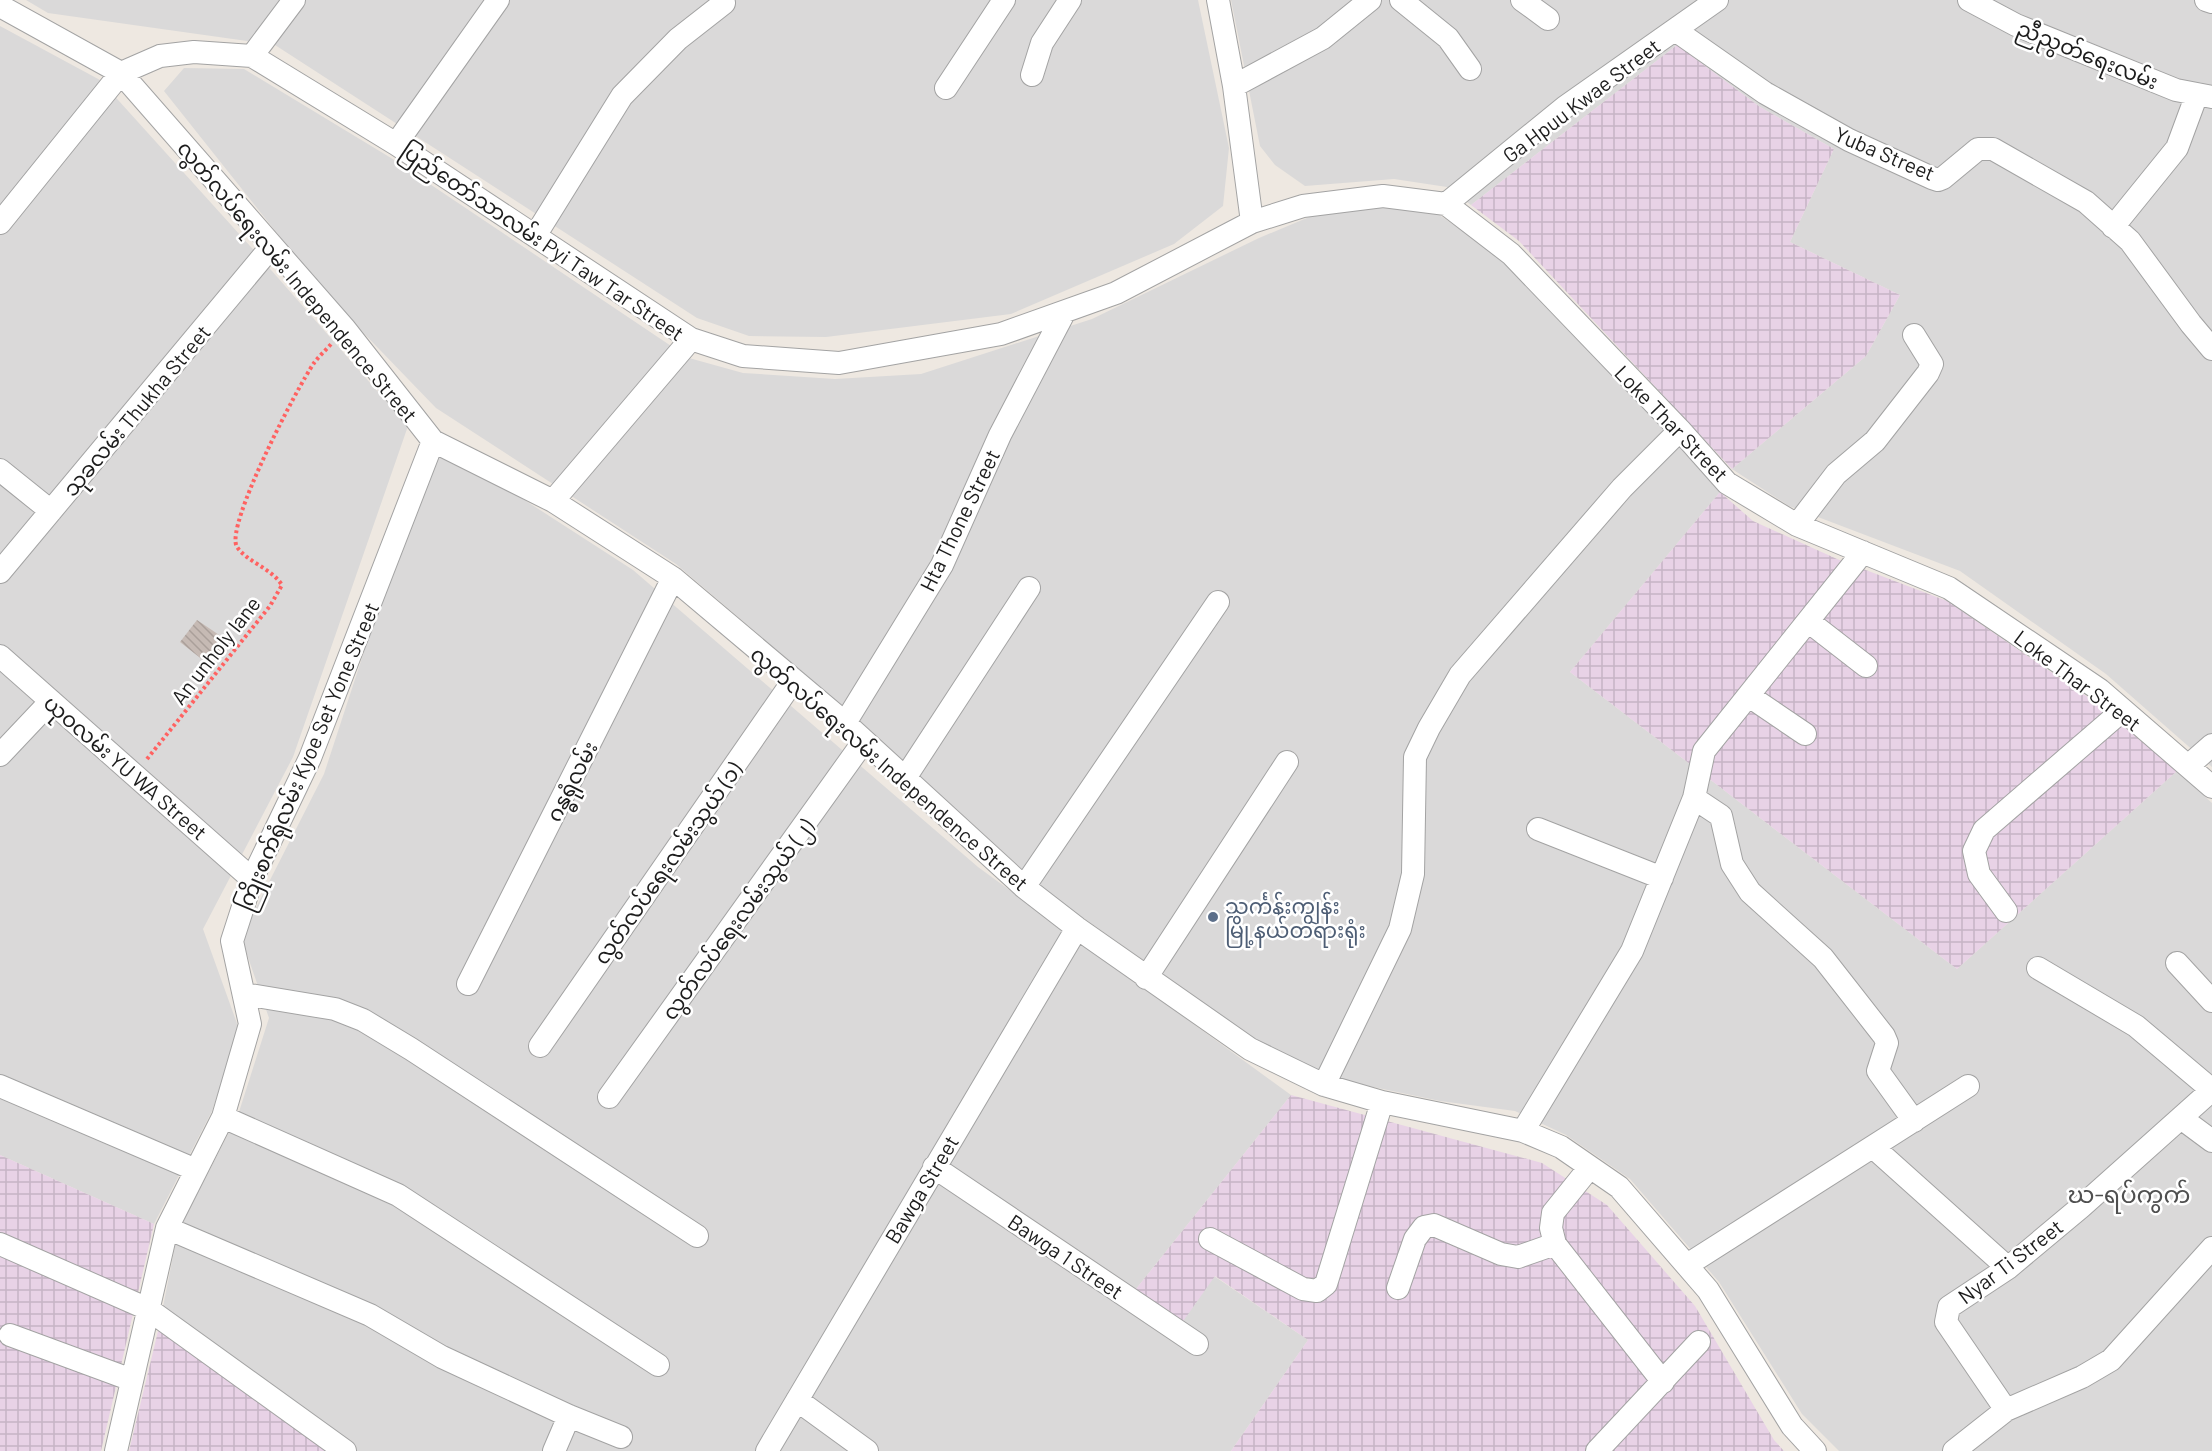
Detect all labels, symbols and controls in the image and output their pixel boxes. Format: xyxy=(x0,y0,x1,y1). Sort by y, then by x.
street label: ညီညွတ်ရေးလမ်း xyxy=(2012,12,2163,99)
street label: Ga Hpuu Kwae Street xyxy=(1497,33,1665,167)
street label: Yuba Street xyxy=(1831,121,1939,185)
street label: လွတ်လပ်ရေးလမ်း Independence Street xyxy=(168,134,425,431)
street label: ပြည်တော်သာလမ်း Pyi Taw Tar Street xyxy=(393,135,690,350)
street label: သုခလမ်း Thukha Street xyxy=(56,318,220,505)
street label: Loke Thar Street xyxy=(1610,360,1734,486)
street label: Hta Thone Street xyxy=(914,445,1004,595)
street label: An unholy lane xyxy=(165,591,265,709)
street label: ကြိုးစက်ရုံလမ်း Kyoe Set Yone Street xyxy=(229,597,389,916)
street label: Loke Thar Street xyxy=(2010,624,2146,736)
street label: လွတ်လပ်ရေးလမ်း Independence Street xyxy=(742,639,1035,900)
street label: ယုဝလမ်း YU WA Street xyxy=(36,688,214,849)
street label: ဂန္ဓရုံလမ်း xyxy=(538,736,608,828)
street label: လွတ်လပ်ရေးလမ်းသွယ် (၁) xyxy=(586,756,751,972)
street label: လွတ်လပ်ရေးလမ်းသွယ် (၂) xyxy=(654,812,823,1028)
place label: သင်္ကန်းကျွန်း မြို့နယ်တရားရုံး xyxy=(1225,891,1366,948)
marker: သင်္ကန်းကျွန်း မြို့နယ်တရားရုံး xyxy=(1206,910,1220,924)
street label: Bawga Street xyxy=(879,1130,963,1248)
district label: ဃ-ရပ်ကွက် xyxy=(2067,1179,2191,1214)
street label: Bawga 1 Street xyxy=(1004,1208,1128,1304)
street label: Nyar Ti Street xyxy=(1953,1213,2067,1309)

